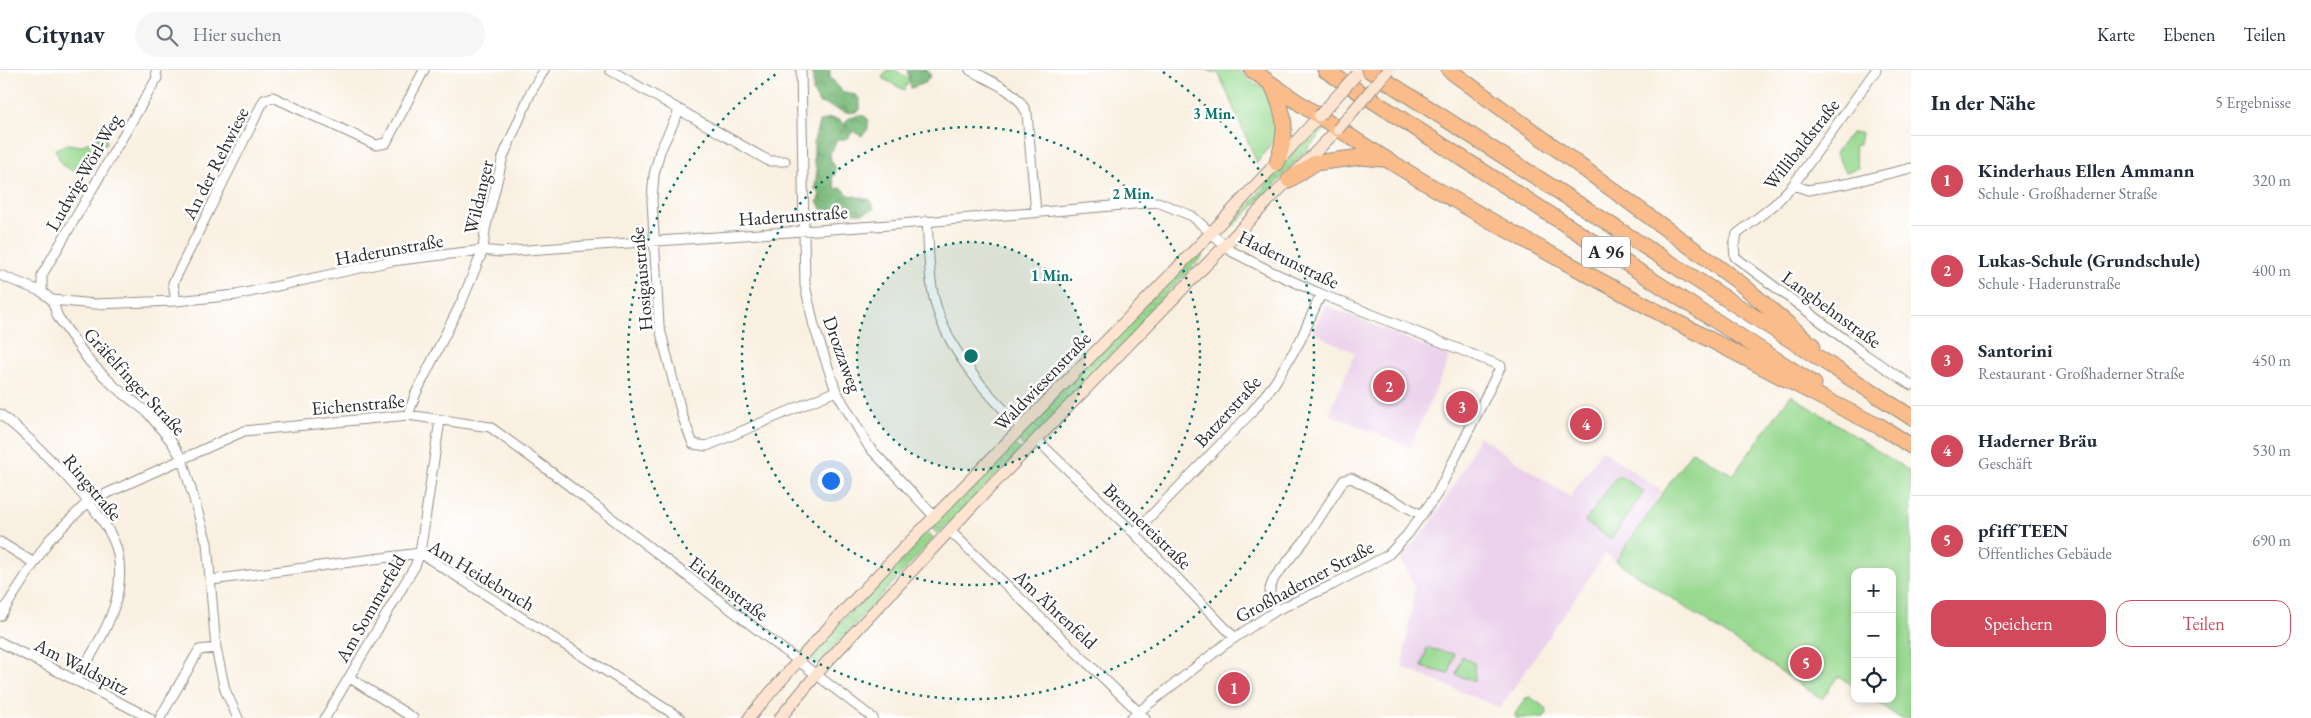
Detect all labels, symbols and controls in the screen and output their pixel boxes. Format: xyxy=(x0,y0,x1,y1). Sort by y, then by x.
search box xyxy=(135,12,485,57)
text: Citynav xyxy=(25,19,105,50)
icon: search xyxy=(153,21,181,49)
text: Hier suchen xyxy=(193,22,281,47)
text: Karte xyxy=(2097,23,2135,46)
text: Ebenen xyxy=(2163,23,2216,46)
text: Teilen xyxy=(2244,23,2286,46)
text: In der Nähe xyxy=(1931,89,2036,116)
text: 5 Ergebnisse xyxy=(2215,92,2291,113)
street label: Willibaldstraße xyxy=(1758,93,1845,195)
street label: An der Rehwiese xyxy=(176,103,255,225)
text: 3 Min. xyxy=(1193,104,1235,123)
street label: Ludwig-Wörl-Weg xyxy=(40,108,127,235)
street label: Wildanger xyxy=(458,157,499,237)
text: Kinderhaus Ellen Ammann xyxy=(1978,158,2194,183)
text: 1 xyxy=(1943,170,1951,191)
text: 320 m xyxy=(2252,170,2291,191)
text: Schule · Großhaderner Straße xyxy=(1978,183,2157,204)
text: 2 Min. xyxy=(1112,184,1154,203)
street label: Haderunstraße xyxy=(738,199,848,232)
street label: Haderunstraße xyxy=(1234,224,1343,295)
street label: Hosigaustraße xyxy=(624,226,659,332)
street label: Haderunstraße xyxy=(333,228,445,271)
road number: A 96 xyxy=(1582,236,1630,268)
text: Lukas-Schule (Grundschule) xyxy=(1978,248,2200,273)
text: 2 xyxy=(1943,260,1951,281)
text: 400 m xyxy=(2252,260,2291,281)
street label: Langbehnstraße xyxy=(1777,265,1886,354)
text: 1 Min. xyxy=(1031,266,1073,285)
text: Schule · Haderunstraße xyxy=(1978,273,2120,294)
street label: Drozzaweg xyxy=(817,313,868,396)
street label: Gräfelfinger Straße xyxy=(78,322,191,441)
street label: Waldwiesenstraße xyxy=(989,326,1096,436)
text: Santorini xyxy=(1978,338,2053,363)
centre of rings xyxy=(962,347,980,365)
text: 3 xyxy=(1943,350,1951,371)
text: 450 m xyxy=(2252,350,2291,371)
text: Restaurant · Großhaderner Straße xyxy=(1978,363,2184,384)
pin: 2 xyxy=(1373,367,1405,405)
street label: Batzerstraße xyxy=(1188,370,1266,453)
street label: Eichenstraße xyxy=(310,388,406,421)
pin: 3 xyxy=(1446,388,1478,426)
pin: 4 xyxy=(1570,405,1602,443)
text: Haderner Bräu xyxy=(1978,428,2097,453)
text: 4 xyxy=(1943,440,1951,461)
text: 530 m xyxy=(2252,440,2291,461)
street label: Ringstraße xyxy=(57,449,128,526)
text: Geschäft xyxy=(1978,453,2032,474)
your location xyxy=(818,468,844,494)
street label: Brennereistraße xyxy=(1098,478,1197,575)
text: pfiffTEEN xyxy=(1978,518,2068,543)
text: 5 xyxy=(1943,530,1951,551)
text: 690 m xyxy=(2252,530,2291,551)
street label: Am Heidebruch xyxy=(423,533,540,617)
street label: Großhaderner Straße xyxy=(1231,534,1378,628)
text: Öffentliches Gebäude xyxy=(1978,543,2112,564)
street label: Am Sommerfeld xyxy=(329,550,412,668)
street label: Eichenstraße xyxy=(684,550,774,626)
street label: Am Ährenfeld xyxy=(1008,564,1103,655)
map controls xyxy=(1851,568,1896,703)
button: + xyxy=(1851,568,1896,613)
button: Speichern xyxy=(1931,600,2106,647)
button: Teilen xyxy=(2116,600,2291,647)
button: − xyxy=(1851,613,1896,658)
street label: Am Waldspitz xyxy=(29,632,134,701)
pin: 5 xyxy=(1790,644,1822,682)
button: locate xyxy=(1851,658,1896,703)
pin: 1 xyxy=(1218,669,1250,707)

